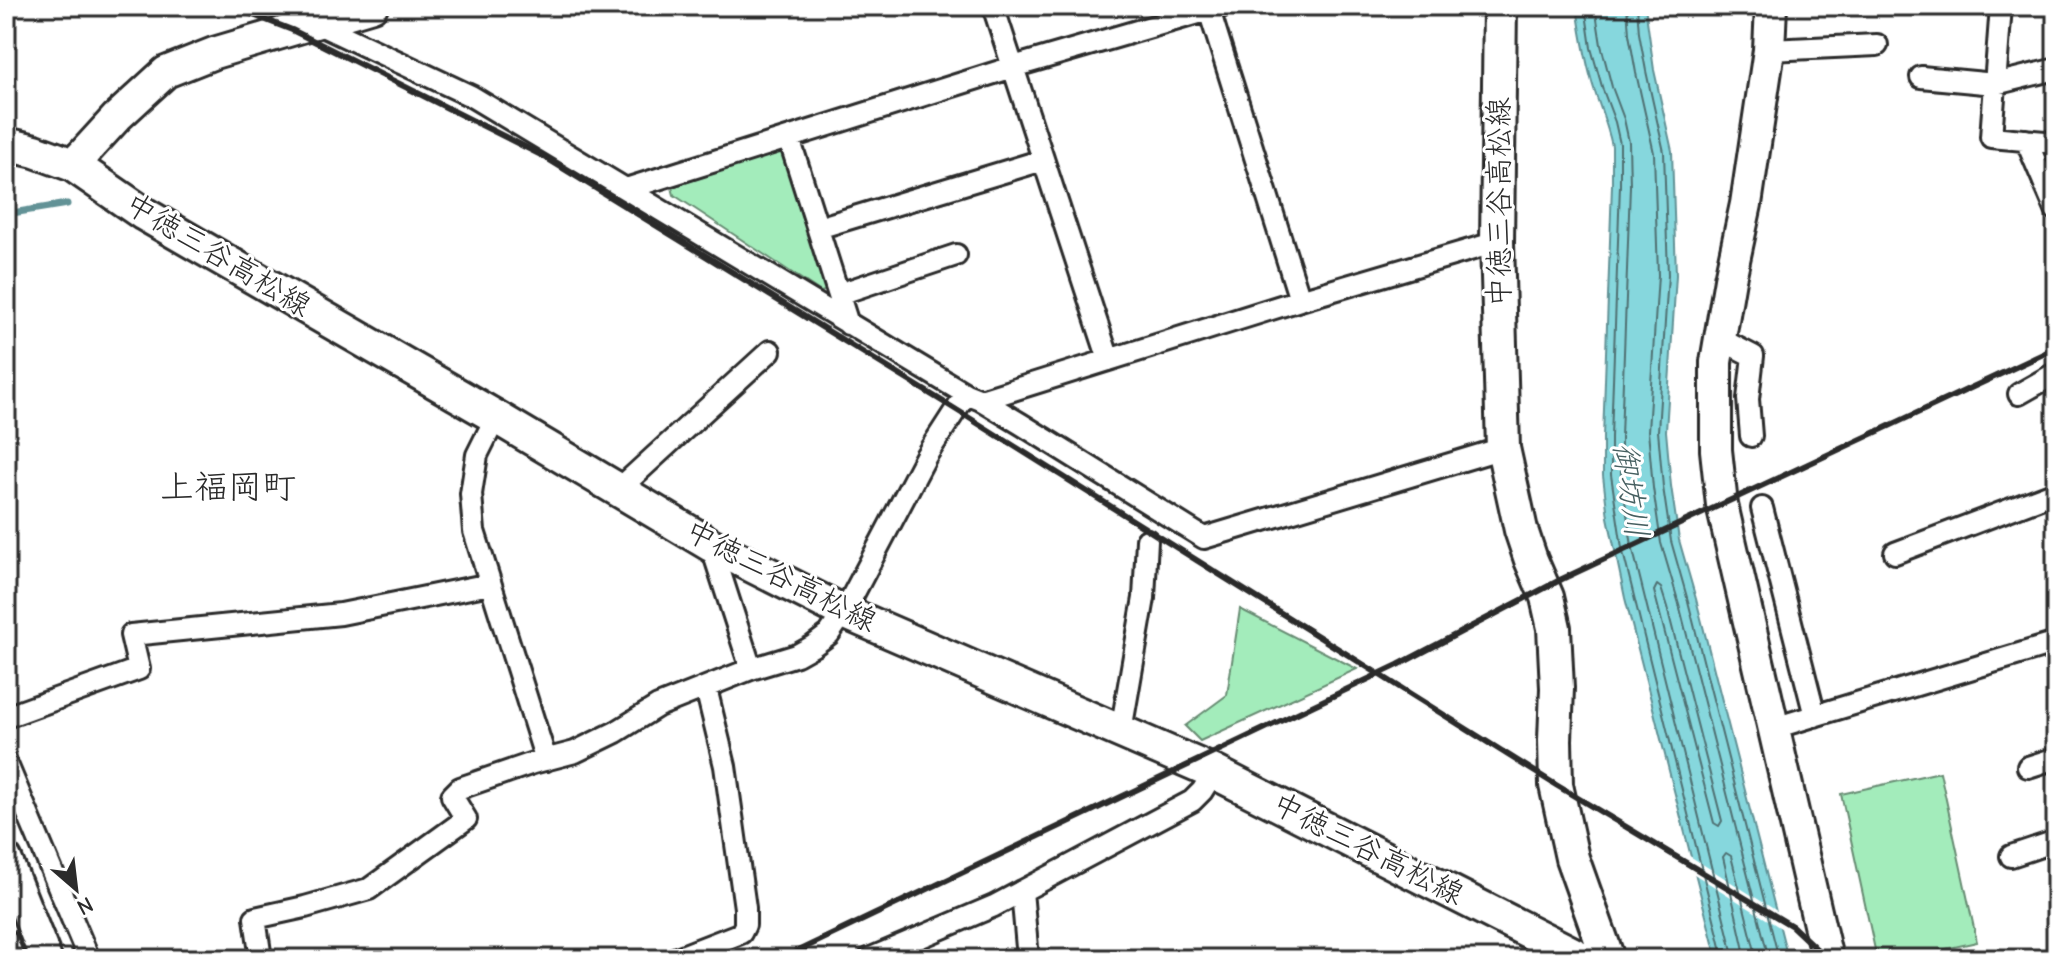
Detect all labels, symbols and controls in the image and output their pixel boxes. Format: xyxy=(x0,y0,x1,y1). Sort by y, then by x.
street label: 中徳三谷高松線 xyxy=(1482,97,1517,307)
street label: 中徳三谷高松線 xyxy=(119,186,317,324)
water label: 御坊川 xyxy=(1606,440,1656,540)
district label: 上福岡町 xyxy=(160,467,296,507)
street label: 中徳三谷高松線 xyxy=(679,513,883,639)
street label: 中徳三谷高松線 xyxy=(1266,786,1470,912)
north arrow xyxy=(36,849,116,929)
text: N xyxy=(72,891,97,921)

